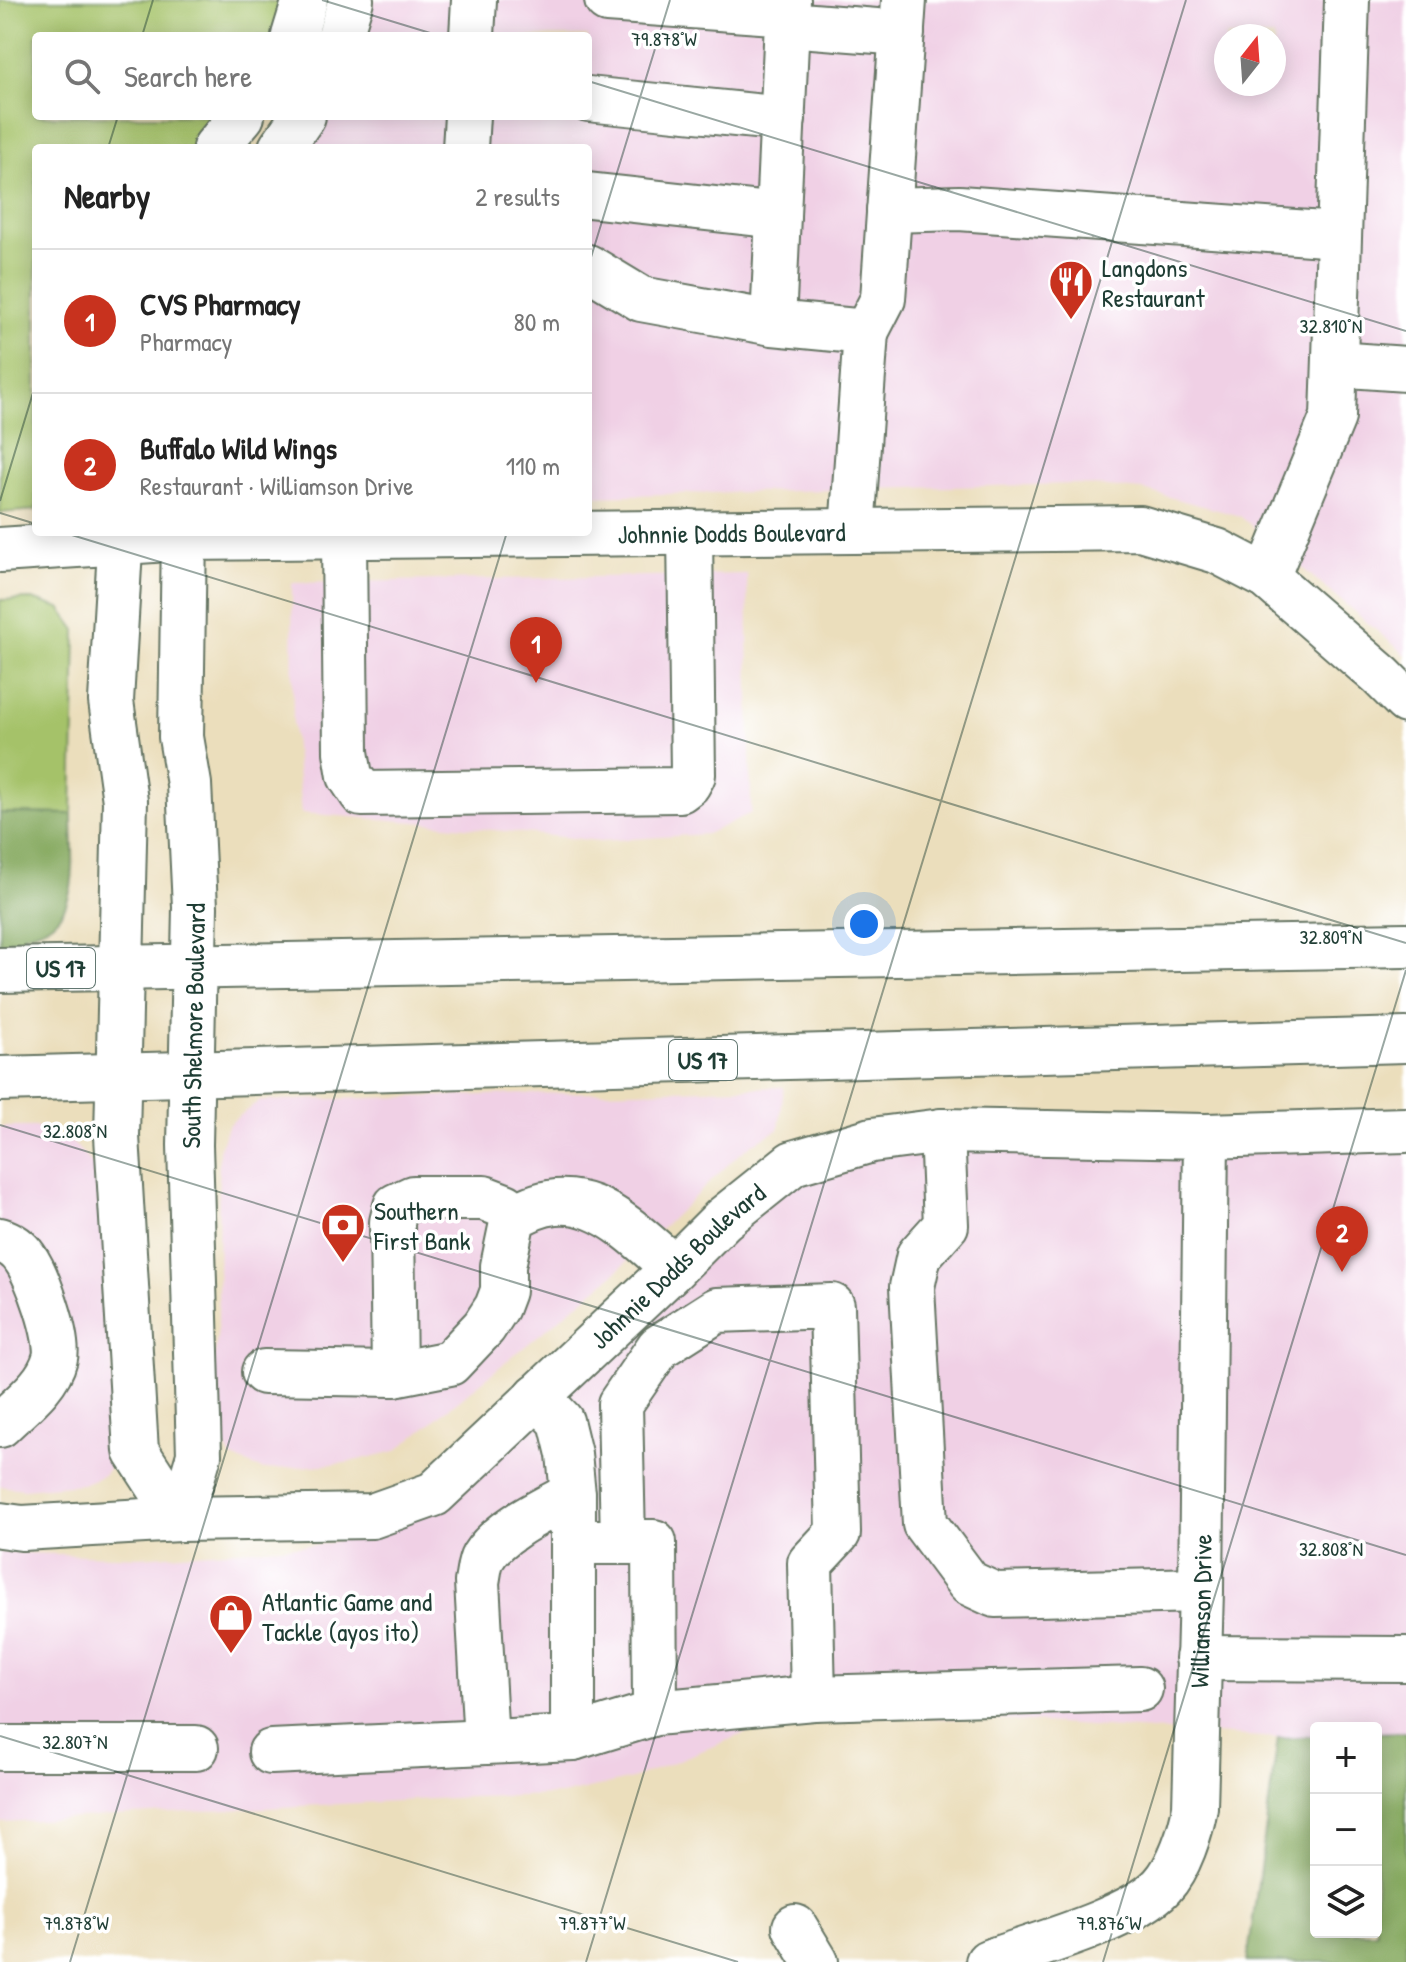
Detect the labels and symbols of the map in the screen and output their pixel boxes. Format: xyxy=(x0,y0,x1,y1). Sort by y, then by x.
north arrow xyxy=(1214,24,1286,96)
text: 79.878°W xyxy=(631,25,698,52)
place label: Langdons Restaurant xyxy=(1102,250,1206,315)
restaurant icon: Langdons Restaurant xyxy=(1047,258,1095,321)
text: 32.810°N xyxy=(1300,312,1362,339)
street label: Johnnie Dodds Boulevard xyxy=(617,514,846,551)
pin: 1 xyxy=(510,617,562,683)
street label: South Shelmore Boulevard xyxy=(172,903,213,1149)
your location xyxy=(844,904,884,944)
text: 32.809°N xyxy=(1300,923,1362,950)
road number: US 17 xyxy=(27,948,95,988)
road number: US 17 xyxy=(669,1040,737,1080)
text: 32.808°N xyxy=(43,1117,107,1144)
street label: Johnnie Dodds Boulevard xyxy=(582,1175,772,1356)
place label: Southern First Bank xyxy=(373,1193,471,1258)
bank icon: Southern First Bank xyxy=(319,1201,367,1264)
pin: 2 xyxy=(1316,1206,1368,1272)
street label: Williamson Drive xyxy=(1181,1534,1219,1688)
text: 32.808°N xyxy=(1299,1535,1363,1562)
place label: Atlantic Game and Tackle (ayos ito) xyxy=(262,1584,432,1649)
shop icon: Atlantic Game and Tackle (ayos ito) xyxy=(207,1592,255,1655)
text: 32.807°N xyxy=(42,1728,108,1755)
text: 79.878°W xyxy=(43,1909,110,1936)
text: 79.877°W xyxy=(559,1909,626,1936)
text: 79.876°W xyxy=(1076,1909,1142,1936)

